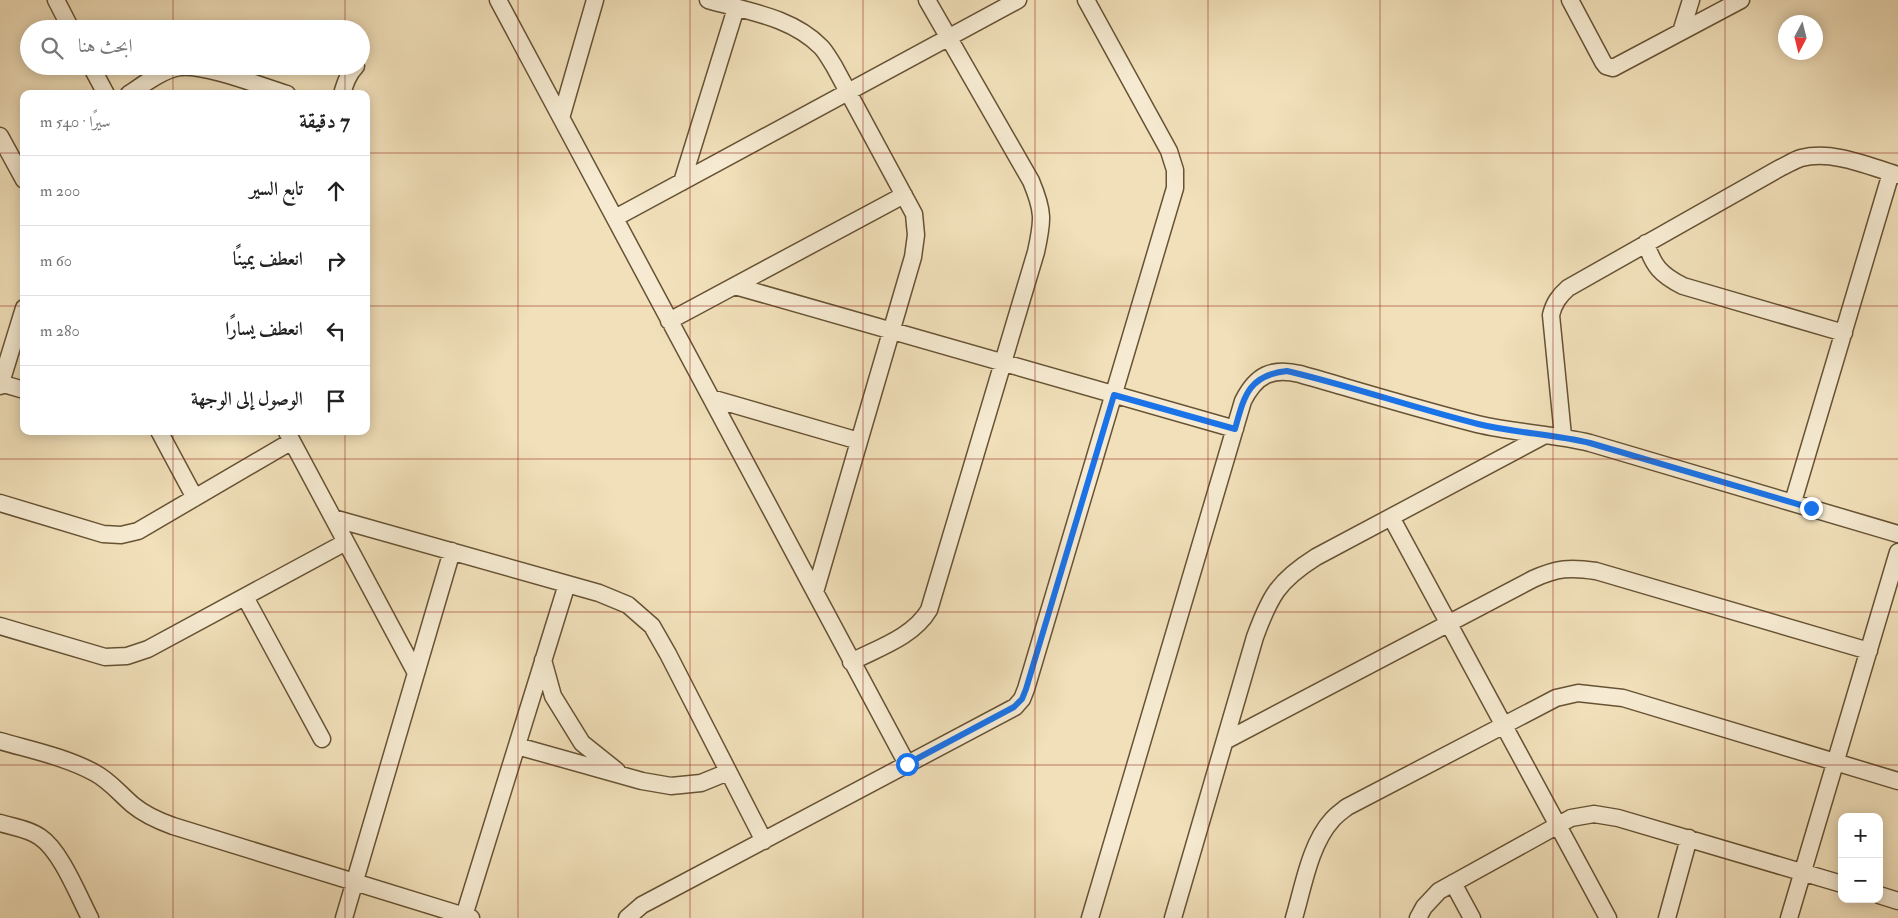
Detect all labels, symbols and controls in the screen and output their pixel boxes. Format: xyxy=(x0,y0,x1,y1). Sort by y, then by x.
north arrow xyxy=(1778,15,1823,60)
search box xyxy=(20,20,370,75)
icon: search xyxy=(38,34,66,62)
text: ابحث هنا xyxy=(78,34,133,58)
text: 7 دقيقة xyxy=(299,108,350,135)
text: سيرًا · 540 m xyxy=(40,112,110,132)
text: تابع السير xyxy=(249,177,303,201)
icon: ahead xyxy=(322,177,350,205)
text: 200 m xyxy=(40,181,80,201)
text: انعطف يمينًا xyxy=(233,247,303,271)
icon: right xyxy=(322,247,350,275)
text: 60 m xyxy=(40,251,72,271)
text: انعطف يسارًا xyxy=(225,317,303,341)
icon: left xyxy=(322,317,350,345)
text: 280 m xyxy=(40,321,80,341)
text: الوصول إلى الوجهة xyxy=(191,387,303,411)
icon: arrive xyxy=(322,387,350,415)
route end xyxy=(1800,497,1823,520)
route start xyxy=(896,753,919,776)
map controls xyxy=(1838,813,1883,903)
button: + xyxy=(1838,813,1883,858)
button: − xyxy=(1838,858,1883,903)

